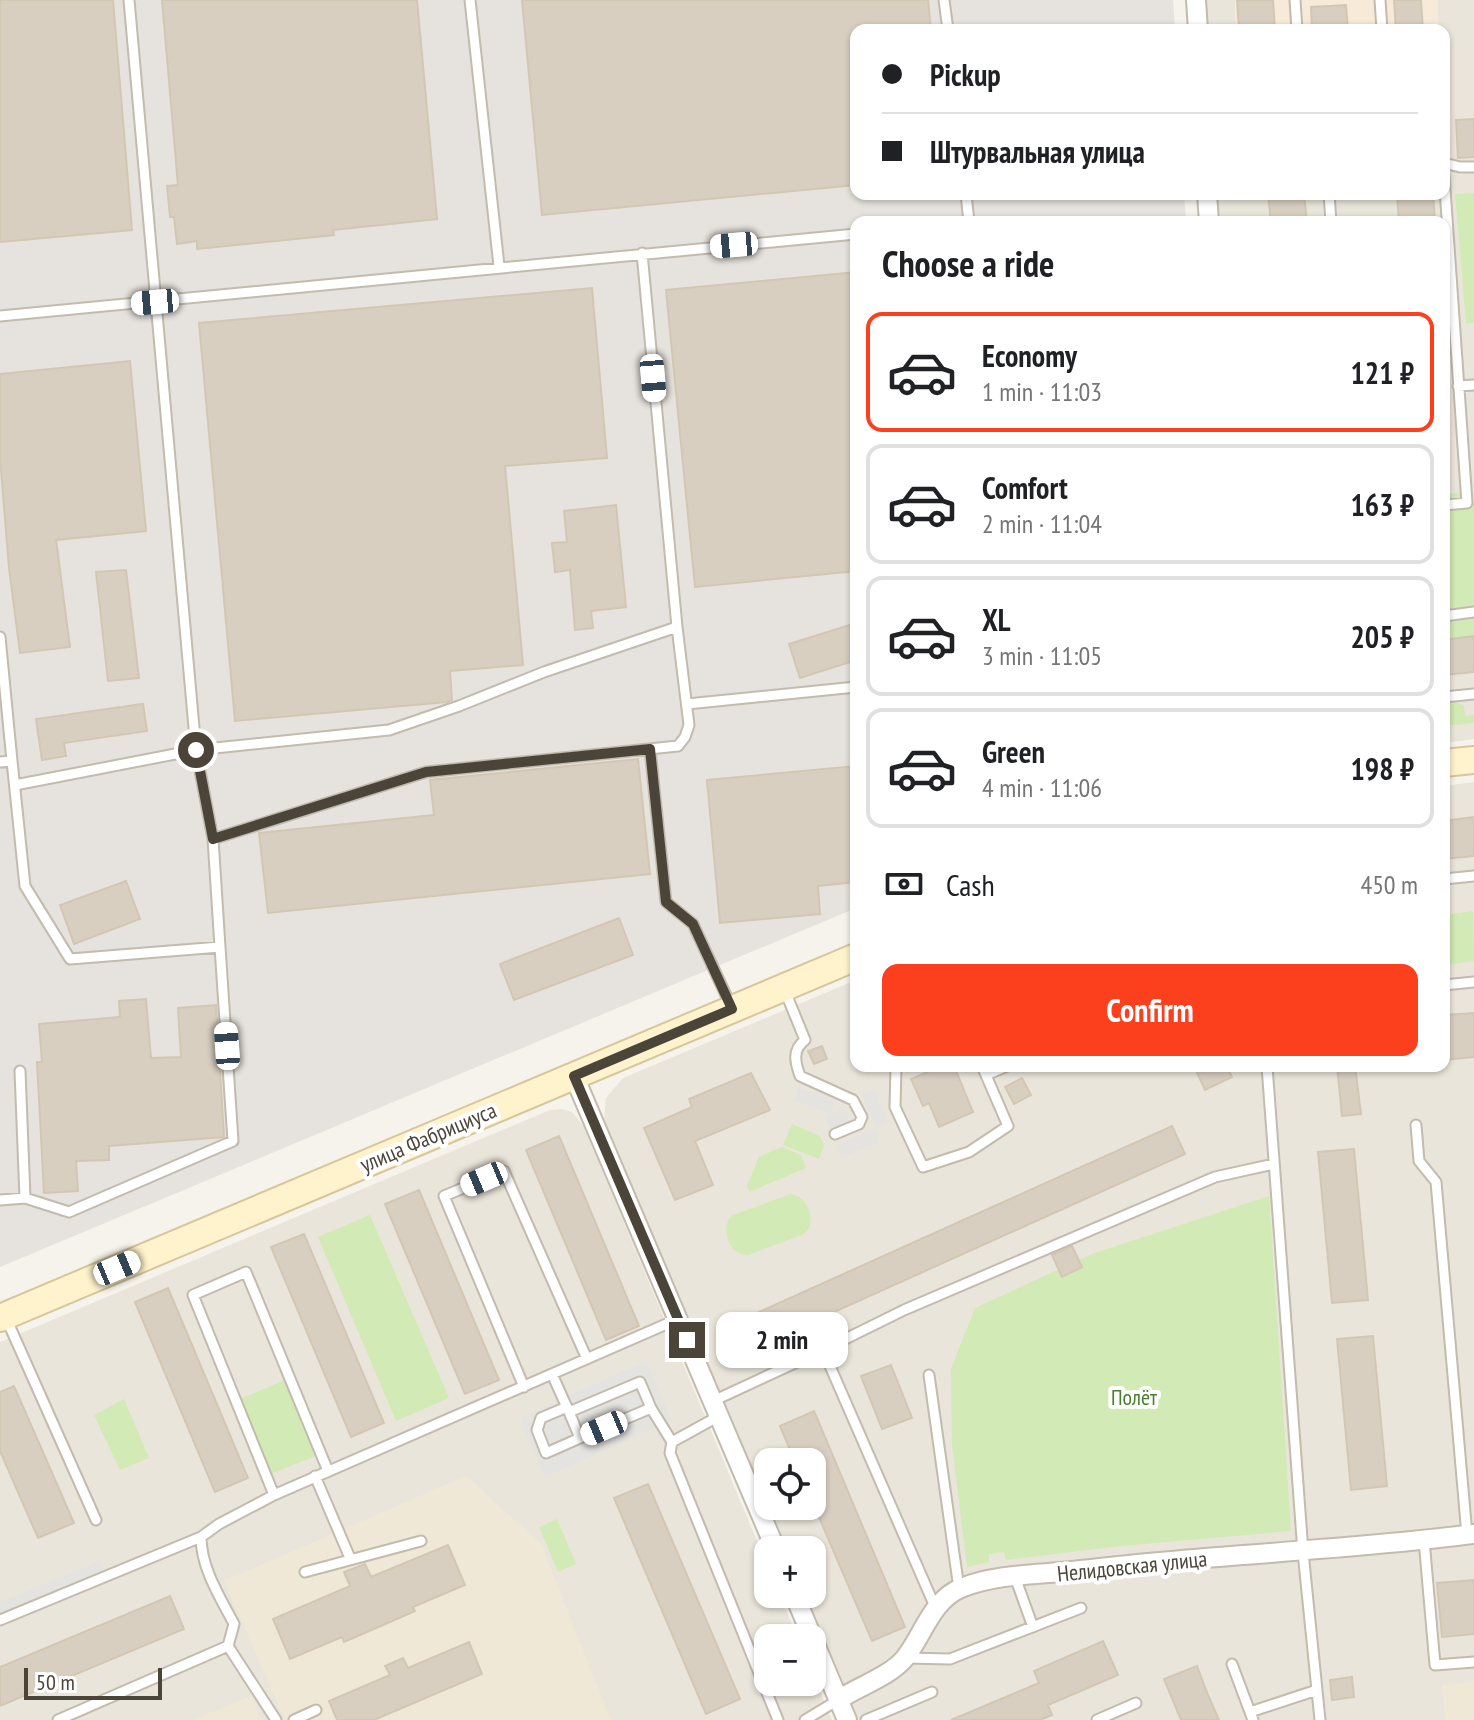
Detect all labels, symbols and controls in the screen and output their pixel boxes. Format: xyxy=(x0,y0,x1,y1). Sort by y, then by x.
text: Pickup xyxy=(930,55,1001,94)
text: Штурвальная улица xyxy=(930,132,1145,171)
car xyxy=(709,231,759,259)
text: Choose a ride xyxy=(882,240,1054,287)
car xyxy=(130,288,180,316)
icon: car xyxy=(886,336,958,408)
text: Economy xyxy=(982,336,1077,375)
car xyxy=(639,353,667,403)
text: 121 ₽ xyxy=(1350,353,1414,392)
text: 1 min · 11:03 xyxy=(982,375,1102,408)
icon: car xyxy=(886,468,958,540)
text: Comfort xyxy=(982,468,1068,507)
text: 163 ₽ xyxy=(1350,485,1414,524)
text: 2 min · 11:04 xyxy=(982,507,1102,540)
icon: car xyxy=(886,600,958,672)
text: XL xyxy=(982,600,1011,639)
text: 205 ₽ xyxy=(1350,617,1414,656)
text: 3 min · 11:05 xyxy=(982,639,1102,672)
route start xyxy=(178,732,214,768)
icon: car xyxy=(886,732,958,804)
text: Green xyxy=(982,732,1045,771)
text: 198 ₽ xyxy=(1350,749,1414,788)
text: 4 min · 11:06 xyxy=(982,771,1102,804)
icon: cash xyxy=(882,862,926,906)
text: Cash xyxy=(946,865,995,904)
text: 450 m xyxy=(1360,868,1418,901)
button: Confirm xyxy=(882,964,1418,1056)
car xyxy=(213,1021,241,1071)
street label: улица Фабрициуса xyxy=(356,1096,500,1178)
car xyxy=(457,1159,511,1199)
car xyxy=(90,1248,144,1288)
callout: 2 min xyxy=(715,1312,847,1368)
route end xyxy=(669,1322,705,1358)
text: 2 min xyxy=(756,1323,808,1356)
park label: Полёт xyxy=(1111,1383,1158,1411)
car xyxy=(577,1408,631,1448)
map controls xyxy=(754,1448,826,1696)
button: locate xyxy=(754,1448,826,1520)
button: + xyxy=(754,1536,826,1608)
street label: Нелидовская улица xyxy=(1056,1544,1208,1588)
button: − xyxy=(754,1624,826,1696)
scale bar xyxy=(24,1664,162,1700)
text: 50 m xyxy=(36,1668,75,1696)

